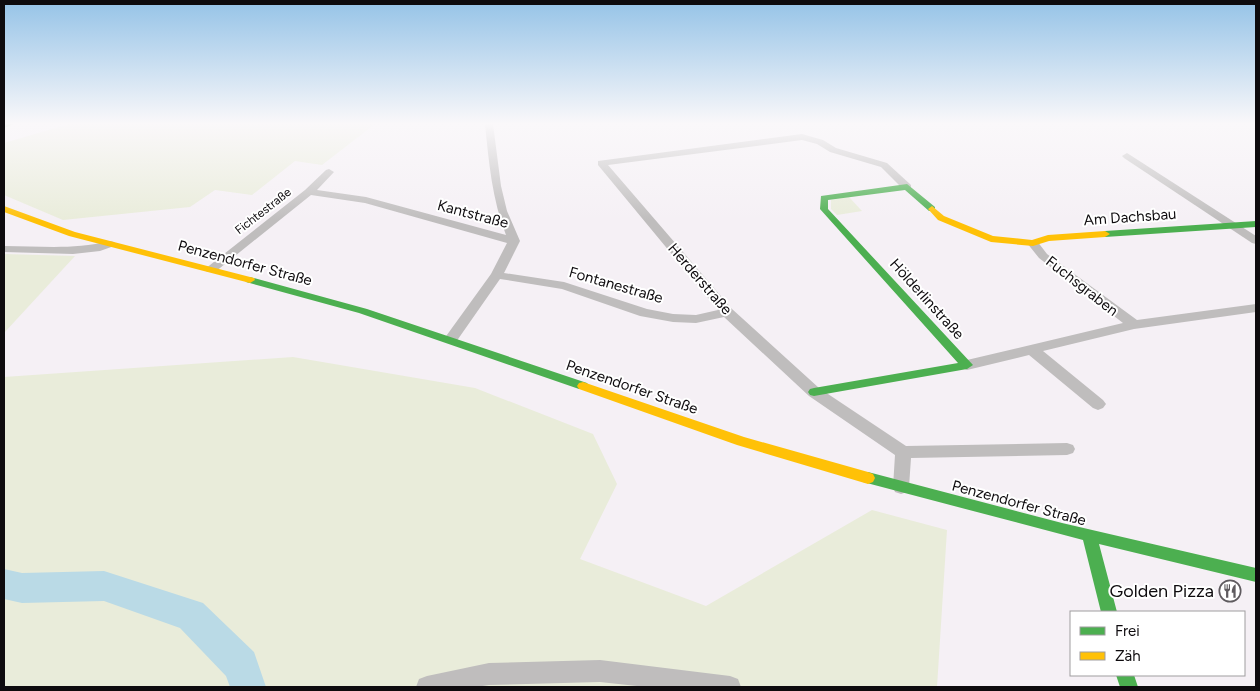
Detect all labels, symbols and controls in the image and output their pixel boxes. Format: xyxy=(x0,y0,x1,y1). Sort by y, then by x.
street label: Fichtestraße xyxy=(232,185,294,237)
street label: Kantstraße xyxy=(436,196,510,232)
street label: Am Dachsbau xyxy=(1083,205,1177,229)
street label: Penzendorfer Straße xyxy=(176,236,314,290)
street label: Herderstraße xyxy=(664,240,736,318)
street label: Fuchsgraben xyxy=(1042,252,1122,320)
street label: Hölderlinstraße xyxy=(886,255,968,343)
street label: Fontanestraße xyxy=(567,263,665,307)
street label: Penzendorfer Straße xyxy=(564,356,700,418)
street label: Penzendorfer Straße xyxy=(950,476,1088,530)
restaurant icon: Golden Pizza xyxy=(1218,579,1242,603)
place label: Golden Pizza xyxy=(1110,580,1214,602)
legend xyxy=(1070,611,1245,676)
text: Frei xyxy=(1115,622,1140,640)
text: Zäh xyxy=(1115,647,1141,665)

